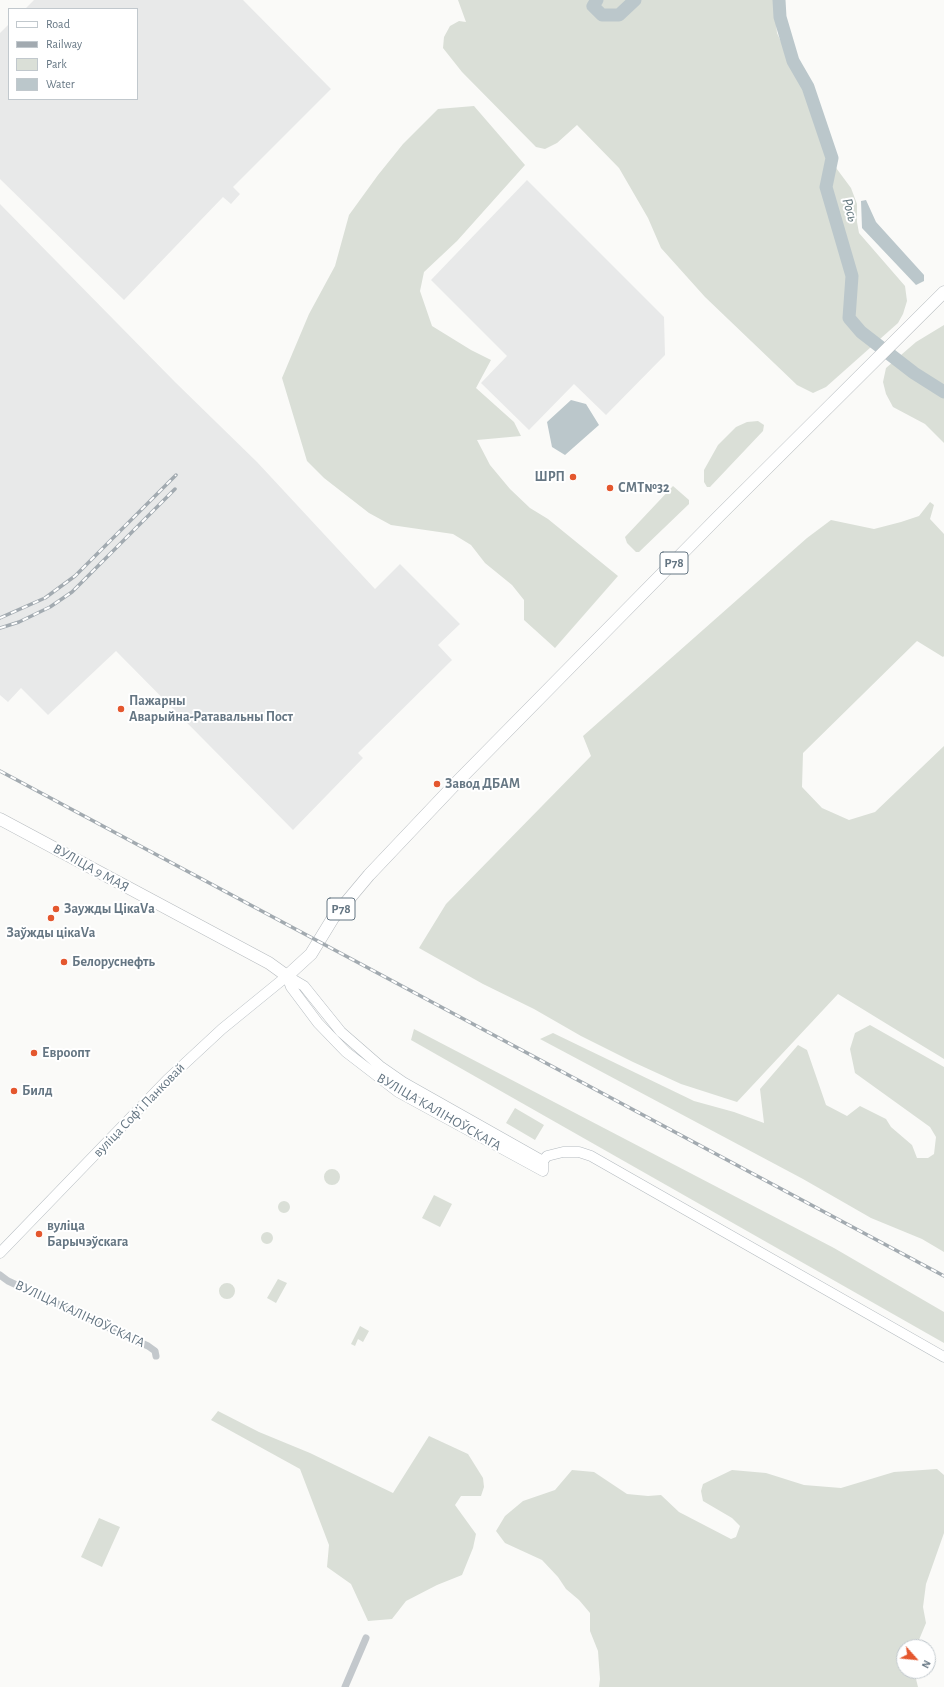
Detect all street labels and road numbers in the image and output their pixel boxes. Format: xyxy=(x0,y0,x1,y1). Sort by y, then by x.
road number: Р78 xyxy=(660,552,688,574)
street label: ВУЛІЦА 9 МАЯ xyxy=(50,840,132,896)
road number: Р78 xyxy=(327,898,355,920)
street label: вуліца Софʼі Панковай xyxy=(90,1059,188,1161)
street label: ВУЛІЦА КАЛІНОЎСКАГА xyxy=(374,1069,504,1155)
street label: ВУЛІЦА КАЛІНОЎСКАГА xyxy=(13,1277,147,1351)

